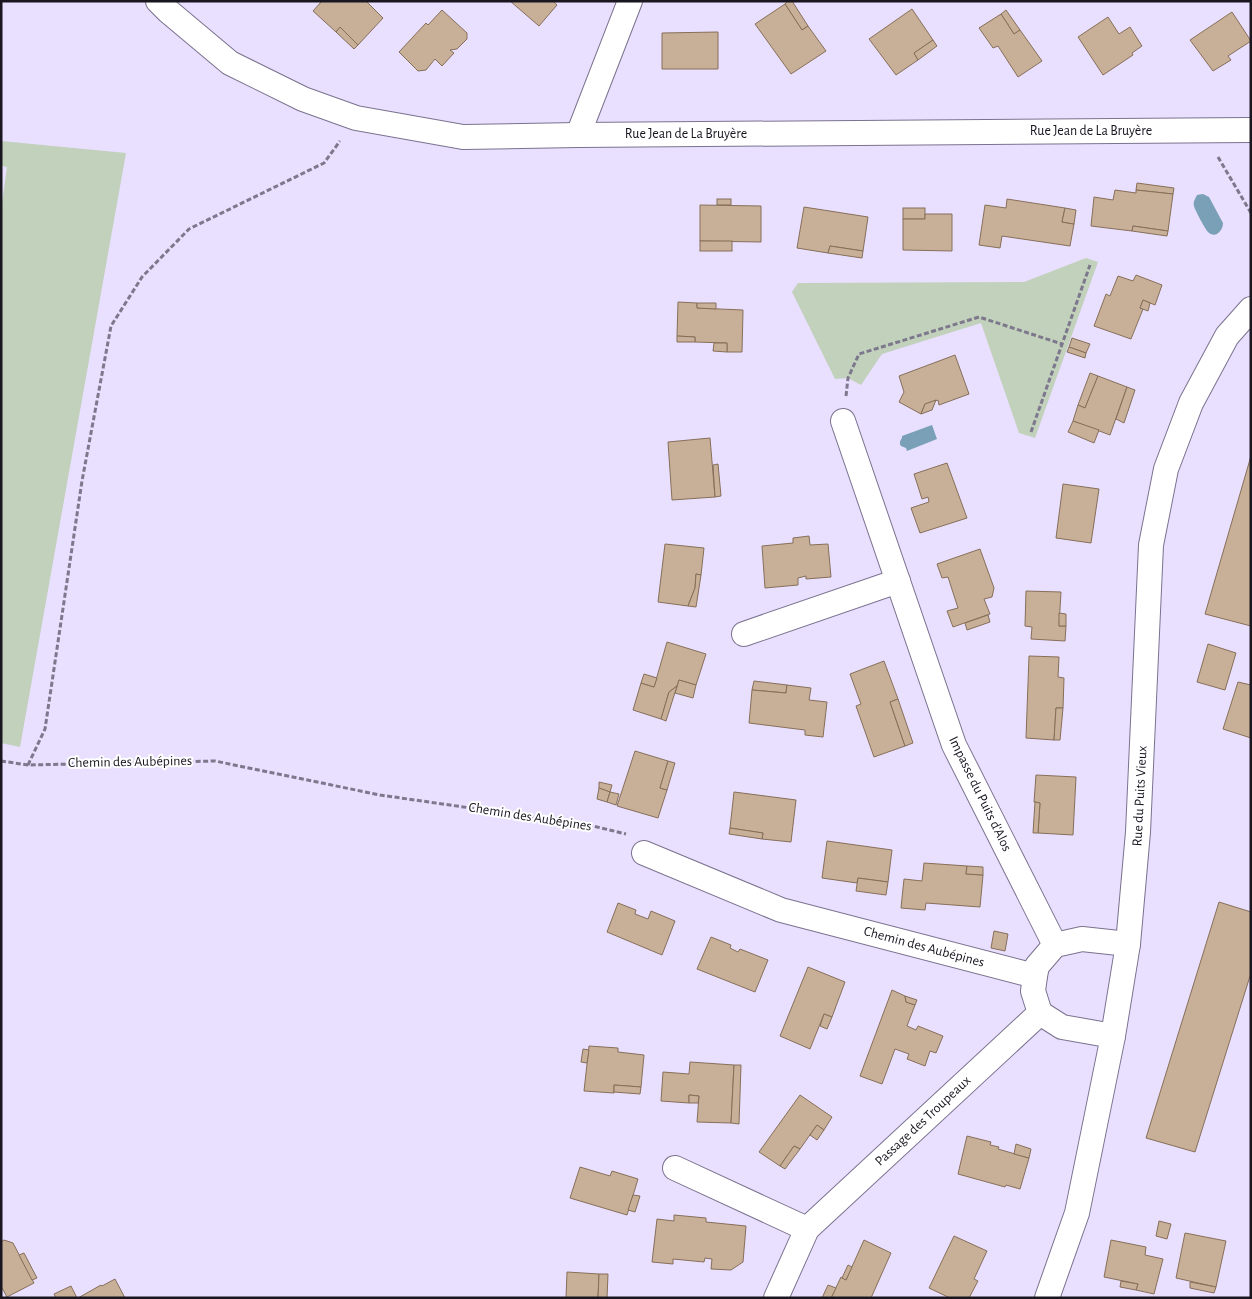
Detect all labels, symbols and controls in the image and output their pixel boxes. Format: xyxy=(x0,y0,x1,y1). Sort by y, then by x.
street label: Rue Jean de La Bruyère xyxy=(1030,124,1152,138)
street label: Rue Jean de La Bruyère xyxy=(625,127,747,141)
street label: Impasse du Puits d'Alos xyxy=(946,734,1014,854)
street label: Rue du Puits Vieux xyxy=(1130,745,1150,847)
street label: Chemin des Aubépines xyxy=(68,754,192,770)
street label: Chemin des Aubépines xyxy=(468,800,592,834)
street label: Chemin des Aubépines xyxy=(862,924,986,970)
street label: Passage des Troupeaux xyxy=(873,1073,973,1169)

